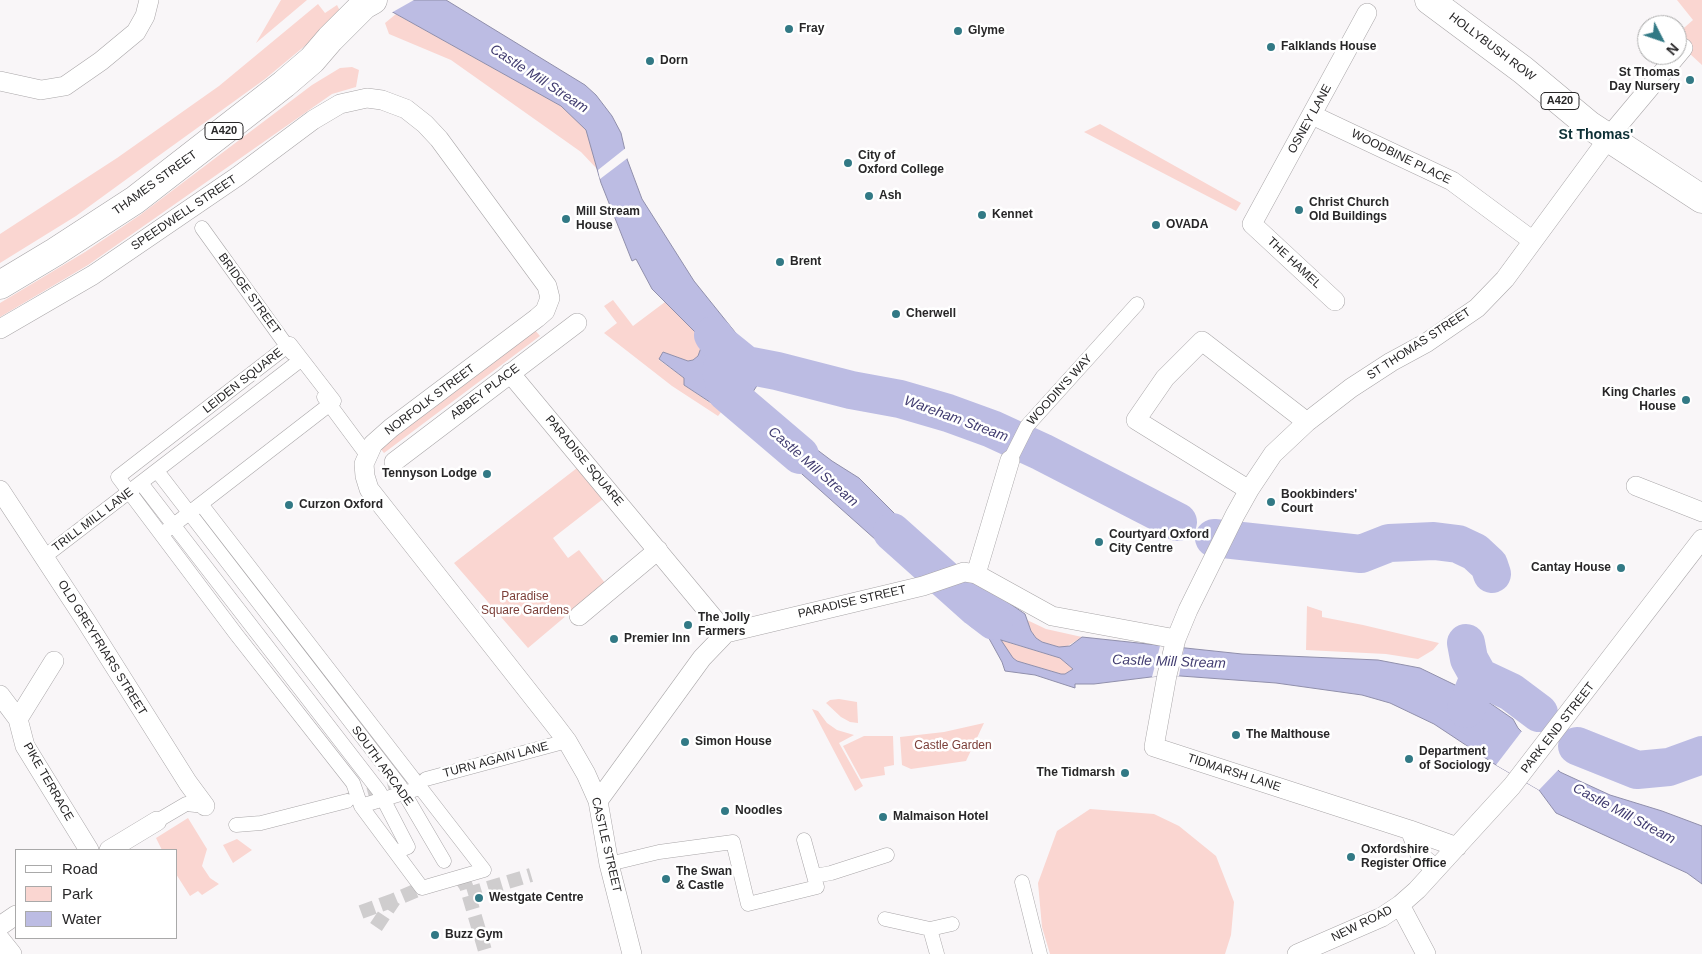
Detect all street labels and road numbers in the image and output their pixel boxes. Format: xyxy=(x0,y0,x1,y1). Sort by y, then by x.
street label: HOLLYBUSH ROW xyxy=(1446,10,1538,84)
street label: OSNEY LANE xyxy=(1285,82,1335,156)
road number: A420 xyxy=(1541,92,1579,110)
road number: A420 xyxy=(205,122,243,140)
street label: WOODBINE PLACE xyxy=(1349,127,1453,187)
street label: THAMES STREET xyxy=(110,148,200,218)
street label: SPEEDWELL STREET xyxy=(129,172,239,254)
street label: THE HAMEL xyxy=(1264,234,1324,292)
street label: BRIDGE STREET xyxy=(215,251,283,337)
street label: ST THOMAS STREET xyxy=(1364,305,1474,383)
street label: LEIDEN SQUARE xyxy=(200,345,286,417)
street label: WOODIN'S WAY xyxy=(1024,352,1096,428)
street label: ABBEY PLACE xyxy=(448,361,522,423)
street label: NORFOLK STREET xyxy=(382,362,478,438)
street label: PARADISE SQUARE xyxy=(542,413,626,509)
street label: TRILL MILL LANE xyxy=(50,485,136,555)
street label: OLD GREYFRIARS STREET xyxy=(54,578,150,718)
street label: PARADISE STREET xyxy=(797,583,907,621)
street label: PARK END STREET xyxy=(1518,680,1598,776)
street label: SOUTH ARCADE xyxy=(348,723,416,809)
street label: TURN AGAIN LANE xyxy=(442,739,550,781)
street label: PIKE TERRACE xyxy=(20,740,76,824)
street label: TIDMARSH LANE xyxy=(1185,751,1283,795)
street label: CASTLE STREET xyxy=(588,796,624,894)
street label: NEW ROAD xyxy=(1329,903,1395,945)

